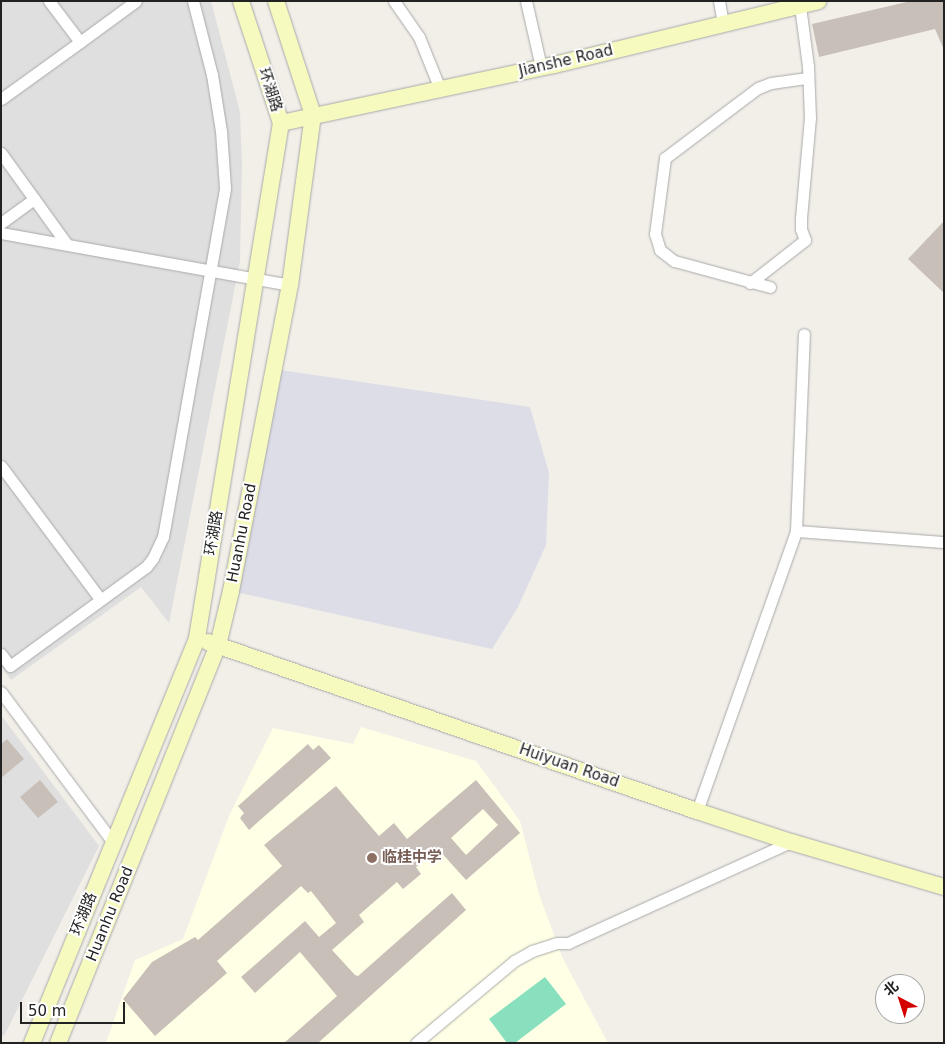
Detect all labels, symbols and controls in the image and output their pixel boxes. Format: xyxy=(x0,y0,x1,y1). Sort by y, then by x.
street label: Jianshe Road xyxy=(517,41,615,81)
street label: 环湖路 xyxy=(254,66,286,114)
street label: Huanhu Road xyxy=(224,482,260,584)
street label: 环湖路 xyxy=(202,509,226,557)
street label: Huiyuan Road xyxy=(517,740,621,792)
place label: 临桂中学 xyxy=(382,849,442,867)
marker: 临桂中学 xyxy=(366,852,378,864)
street label: Huanhu Road xyxy=(83,864,137,964)
street label: 环湖路 xyxy=(67,890,101,938)
north arrow xyxy=(875,974,925,1024)
text: 北 xyxy=(880,978,902,999)
scale bar xyxy=(22,992,128,1024)
text: 50 m xyxy=(28,1002,66,1020)

